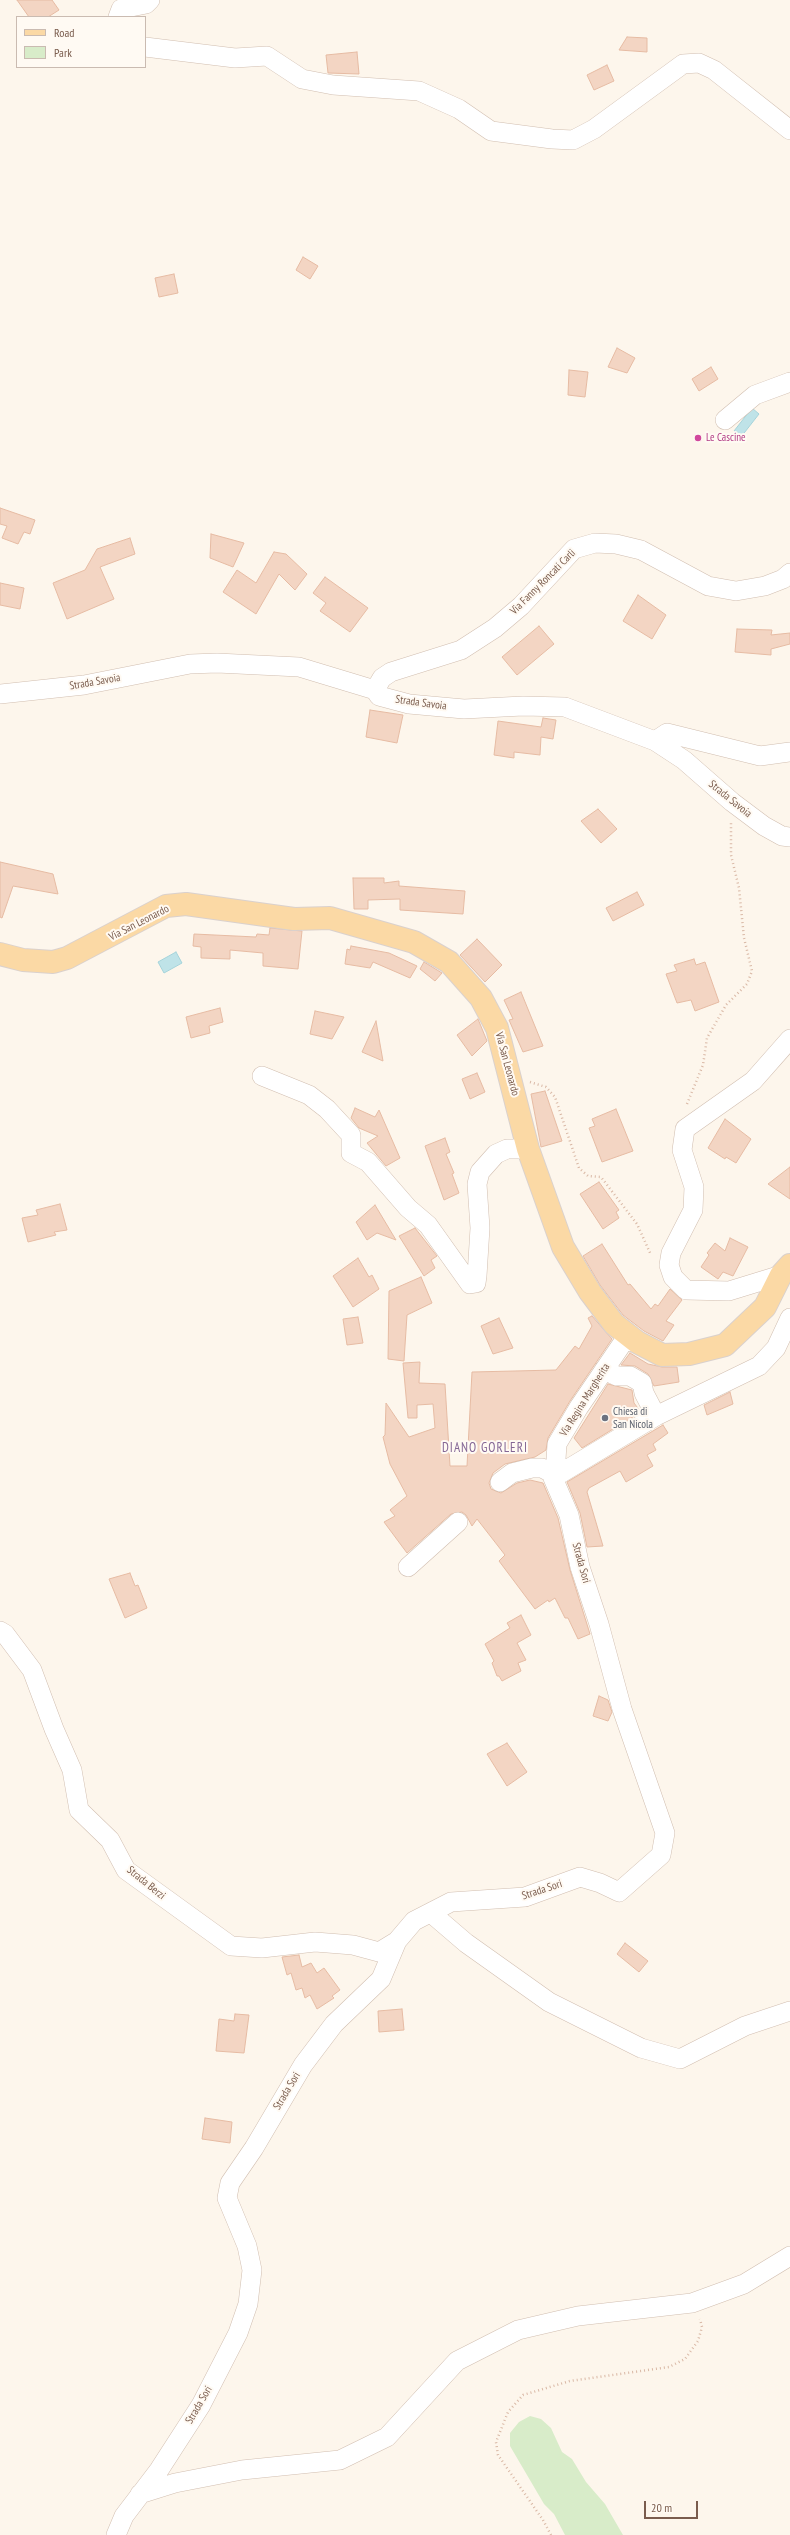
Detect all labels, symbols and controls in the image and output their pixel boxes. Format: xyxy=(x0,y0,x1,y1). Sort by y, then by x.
legend xyxy=(16,16,146,68)
text: Road xyxy=(54,25,74,40)
text: Park xyxy=(54,45,72,60)
place label: Le Cascine xyxy=(706,431,746,445)
marker: Le Cascine xyxy=(693,433,703,443)
street label: Via Fanny Roncati Carli xyxy=(508,547,578,617)
street label: Strada Savoia xyxy=(68,671,122,693)
street label: Strada Savoia xyxy=(395,693,447,713)
street label: Strada Savoia xyxy=(706,778,754,820)
street label: Via San Leonardo xyxy=(107,902,171,944)
street label: Via San Leonardo xyxy=(492,1031,522,1097)
street label: Via Regina Margherita xyxy=(557,1361,613,1439)
place label: Chiesa di San Nicola xyxy=(613,1405,653,1431)
marker: Chiesa di San Nicola xyxy=(600,1413,610,1423)
district label: DIANO GORLERI xyxy=(442,1440,528,1456)
street label: Strada Sori xyxy=(569,1541,593,1585)
street label: Strada Berzi xyxy=(124,1863,168,1903)
street label: Strada Sori xyxy=(520,1877,564,1903)
street label: Strada Sori xyxy=(271,2070,303,2112)
street label: Strada Sori xyxy=(183,2384,215,2426)
scale bar xyxy=(646,2493,700,2519)
text: 20 m xyxy=(651,2500,672,2515)

